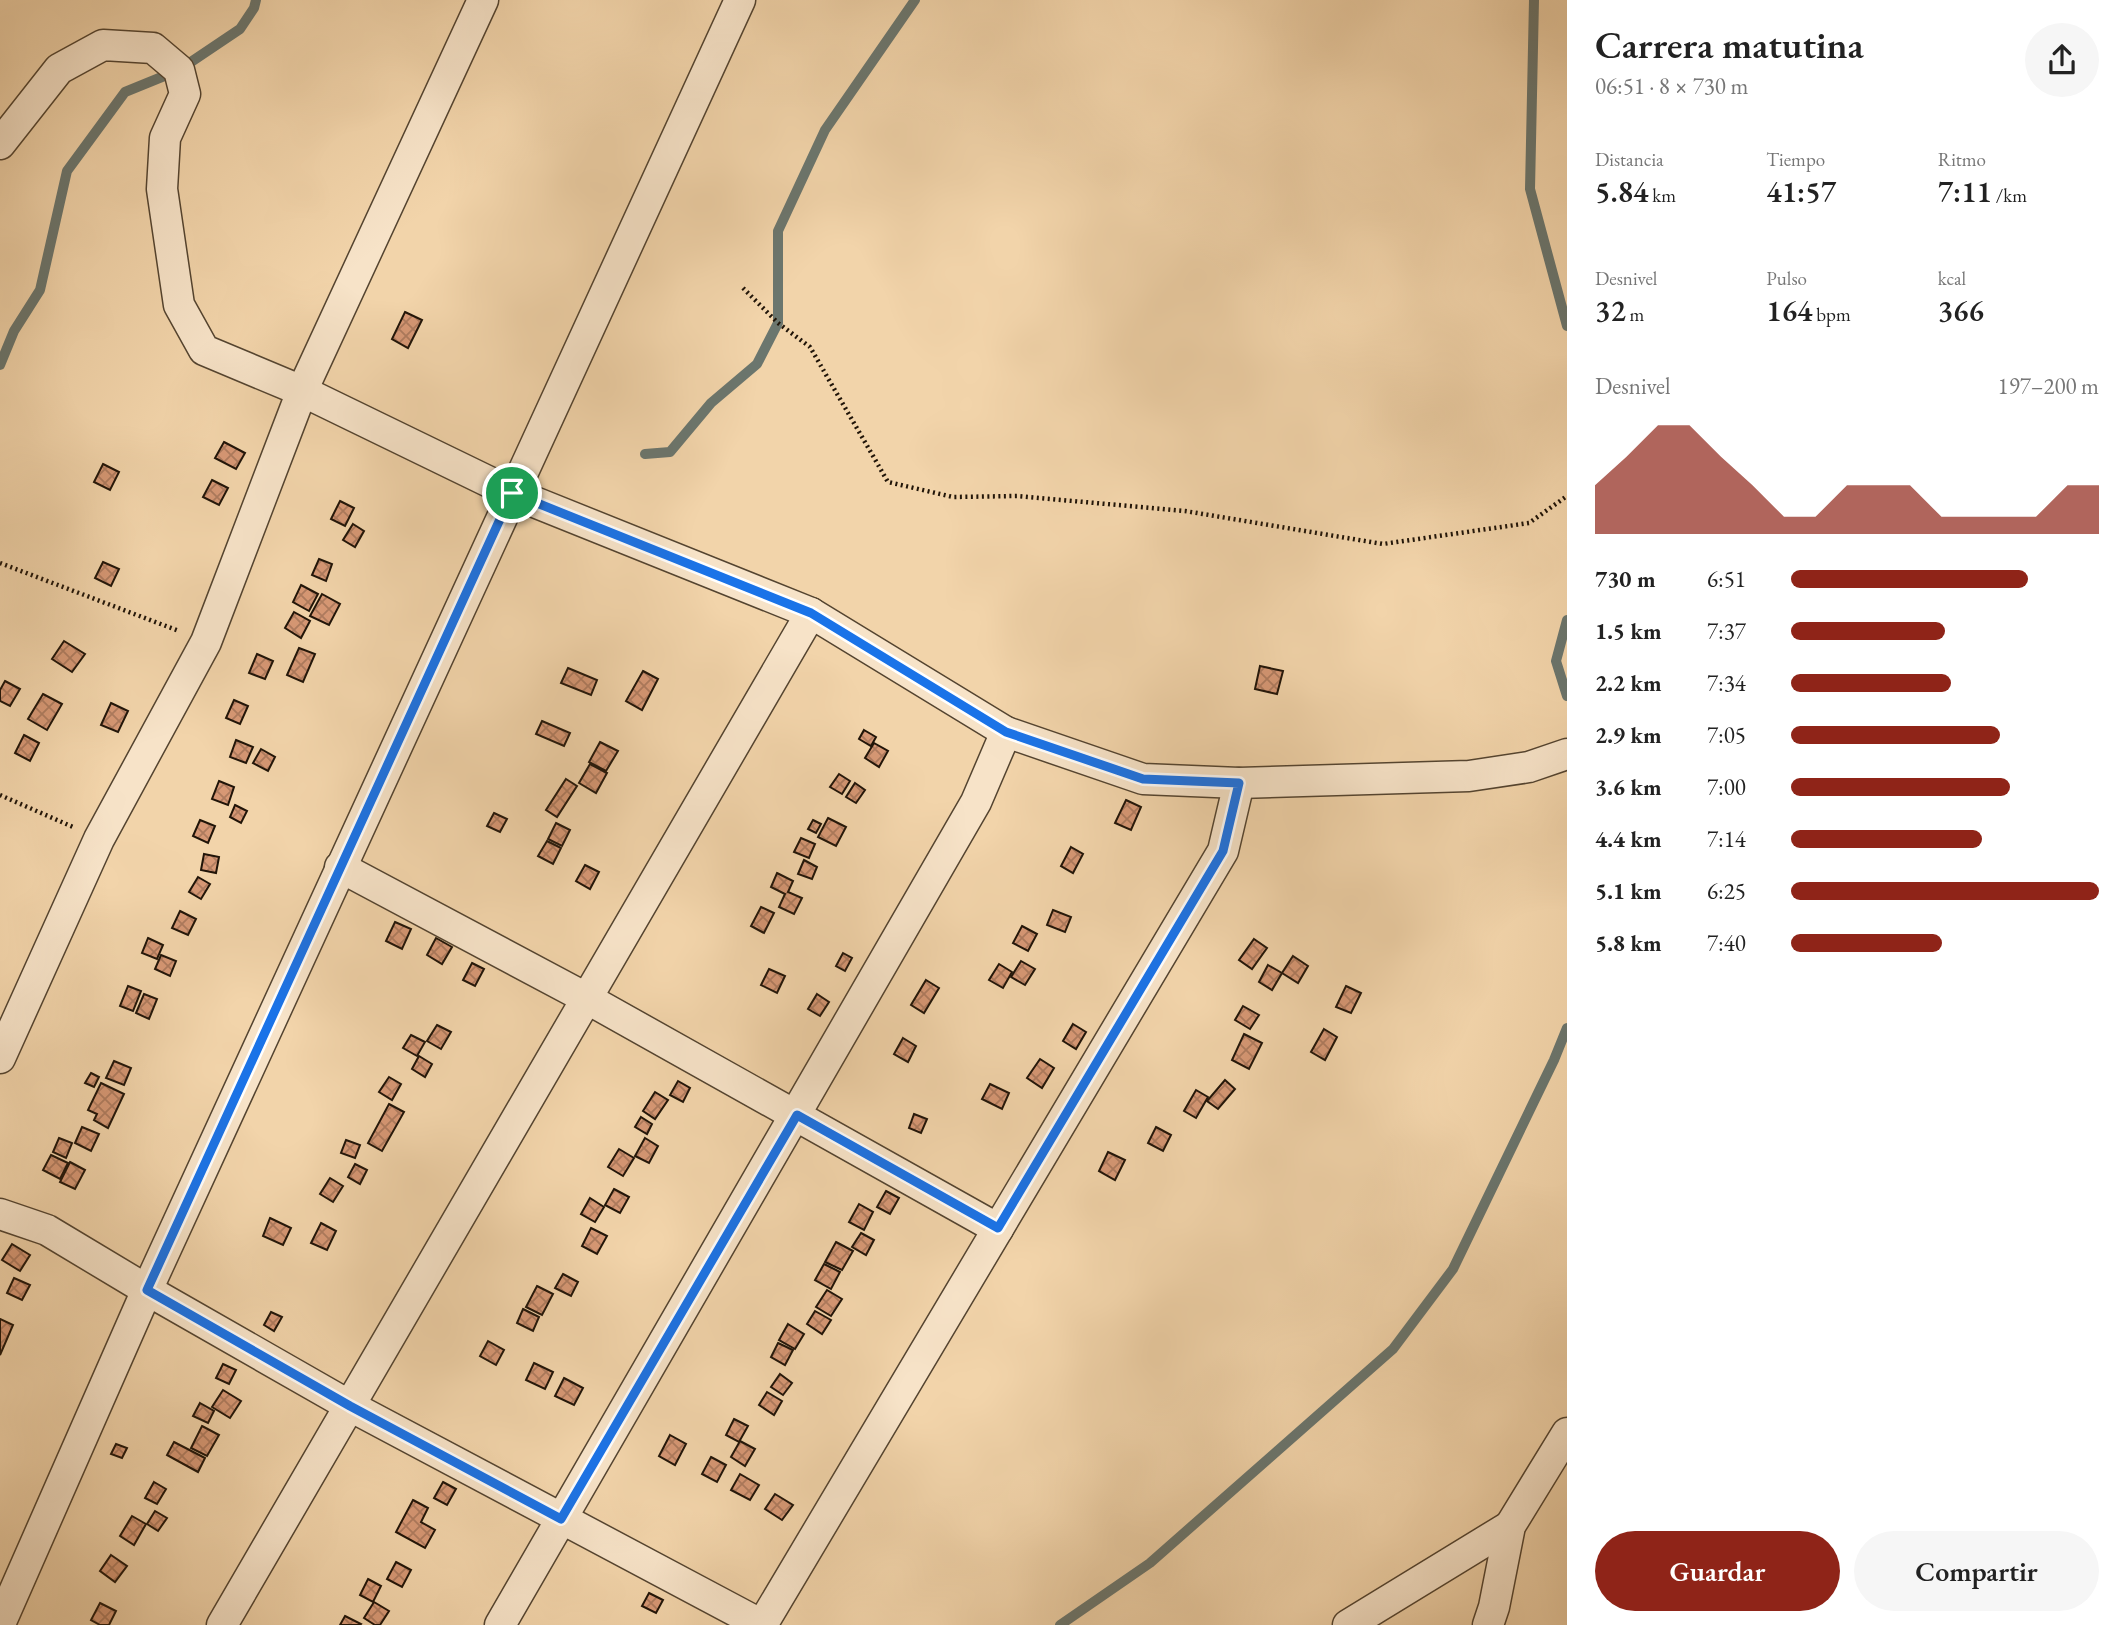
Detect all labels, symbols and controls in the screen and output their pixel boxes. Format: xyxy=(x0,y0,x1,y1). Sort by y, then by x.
text: Carrera matutina xyxy=(1595,20,1864,69)
button: share xyxy=(2025,23,2099,97)
text: 06:51 · 8 × 730 m xyxy=(1595,71,1748,101)
text: Distancia xyxy=(1595,147,1664,172)
text: Tiempo xyxy=(1766,147,1825,172)
text: Ritmo xyxy=(1938,147,1986,172)
text: 5.84 xyxy=(1595,172,1648,211)
text: 41:57 xyxy=(1766,172,1836,211)
text: 7:11 xyxy=(1938,172,1992,211)
text: km xyxy=(1648,183,1676,208)
text: /km xyxy=(1992,183,2027,208)
text: Desnivel xyxy=(1595,266,1657,291)
text: Pulso xyxy=(1766,266,1807,291)
text: kcal xyxy=(1938,266,1966,291)
text: 32 xyxy=(1595,291,1626,330)
text: 164 xyxy=(1766,291,1813,330)
text: 366 xyxy=(1938,291,1984,330)
text: m xyxy=(1626,302,1644,327)
text: bpm xyxy=(1813,302,1851,327)
text: Desnivel xyxy=(1595,371,1671,401)
text: 197–200 m xyxy=(1998,371,2099,401)
pin xyxy=(482,463,542,523)
icon: arrive xyxy=(493,474,531,512)
text: 730 m xyxy=(1595,564,1656,594)
text: 6:51 xyxy=(1707,564,1746,594)
text: 1.5 km xyxy=(1595,616,1662,646)
text: 7:37 xyxy=(1707,616,1746,646)
text: 2.2 km xyxy=(1595,668,1662,698)
text: 7:34 xyxy=(1707,668,1746,698)
text: 2.9 km xyxy=(1595,720,1662,750)
text: 7:05 xyxy=(1707,720,1746,750)
text: 3.6 km xyxy=(1595,772,1662,802)
text: 7:00 xyxy=(1707,772,1746,802)
text: 4.4 km xyxy=(1595,824,1662,854)
text: 7:14 xyxy=(1707,824,1746,854)
text: 5.1 km xyxy=(1595,876,1662,906)
text: 6:25 xyxy=(1707,876,1746,906)
text: 5.8 km xyxy=(1595,928,1662,958)
text: 7:40 xyxy=(1707,928,1746,958)
button: Guardar xyxy=(1595,1531,1840,1611)
button: Compartir xyxy=(1854,1531,2099,1611)

